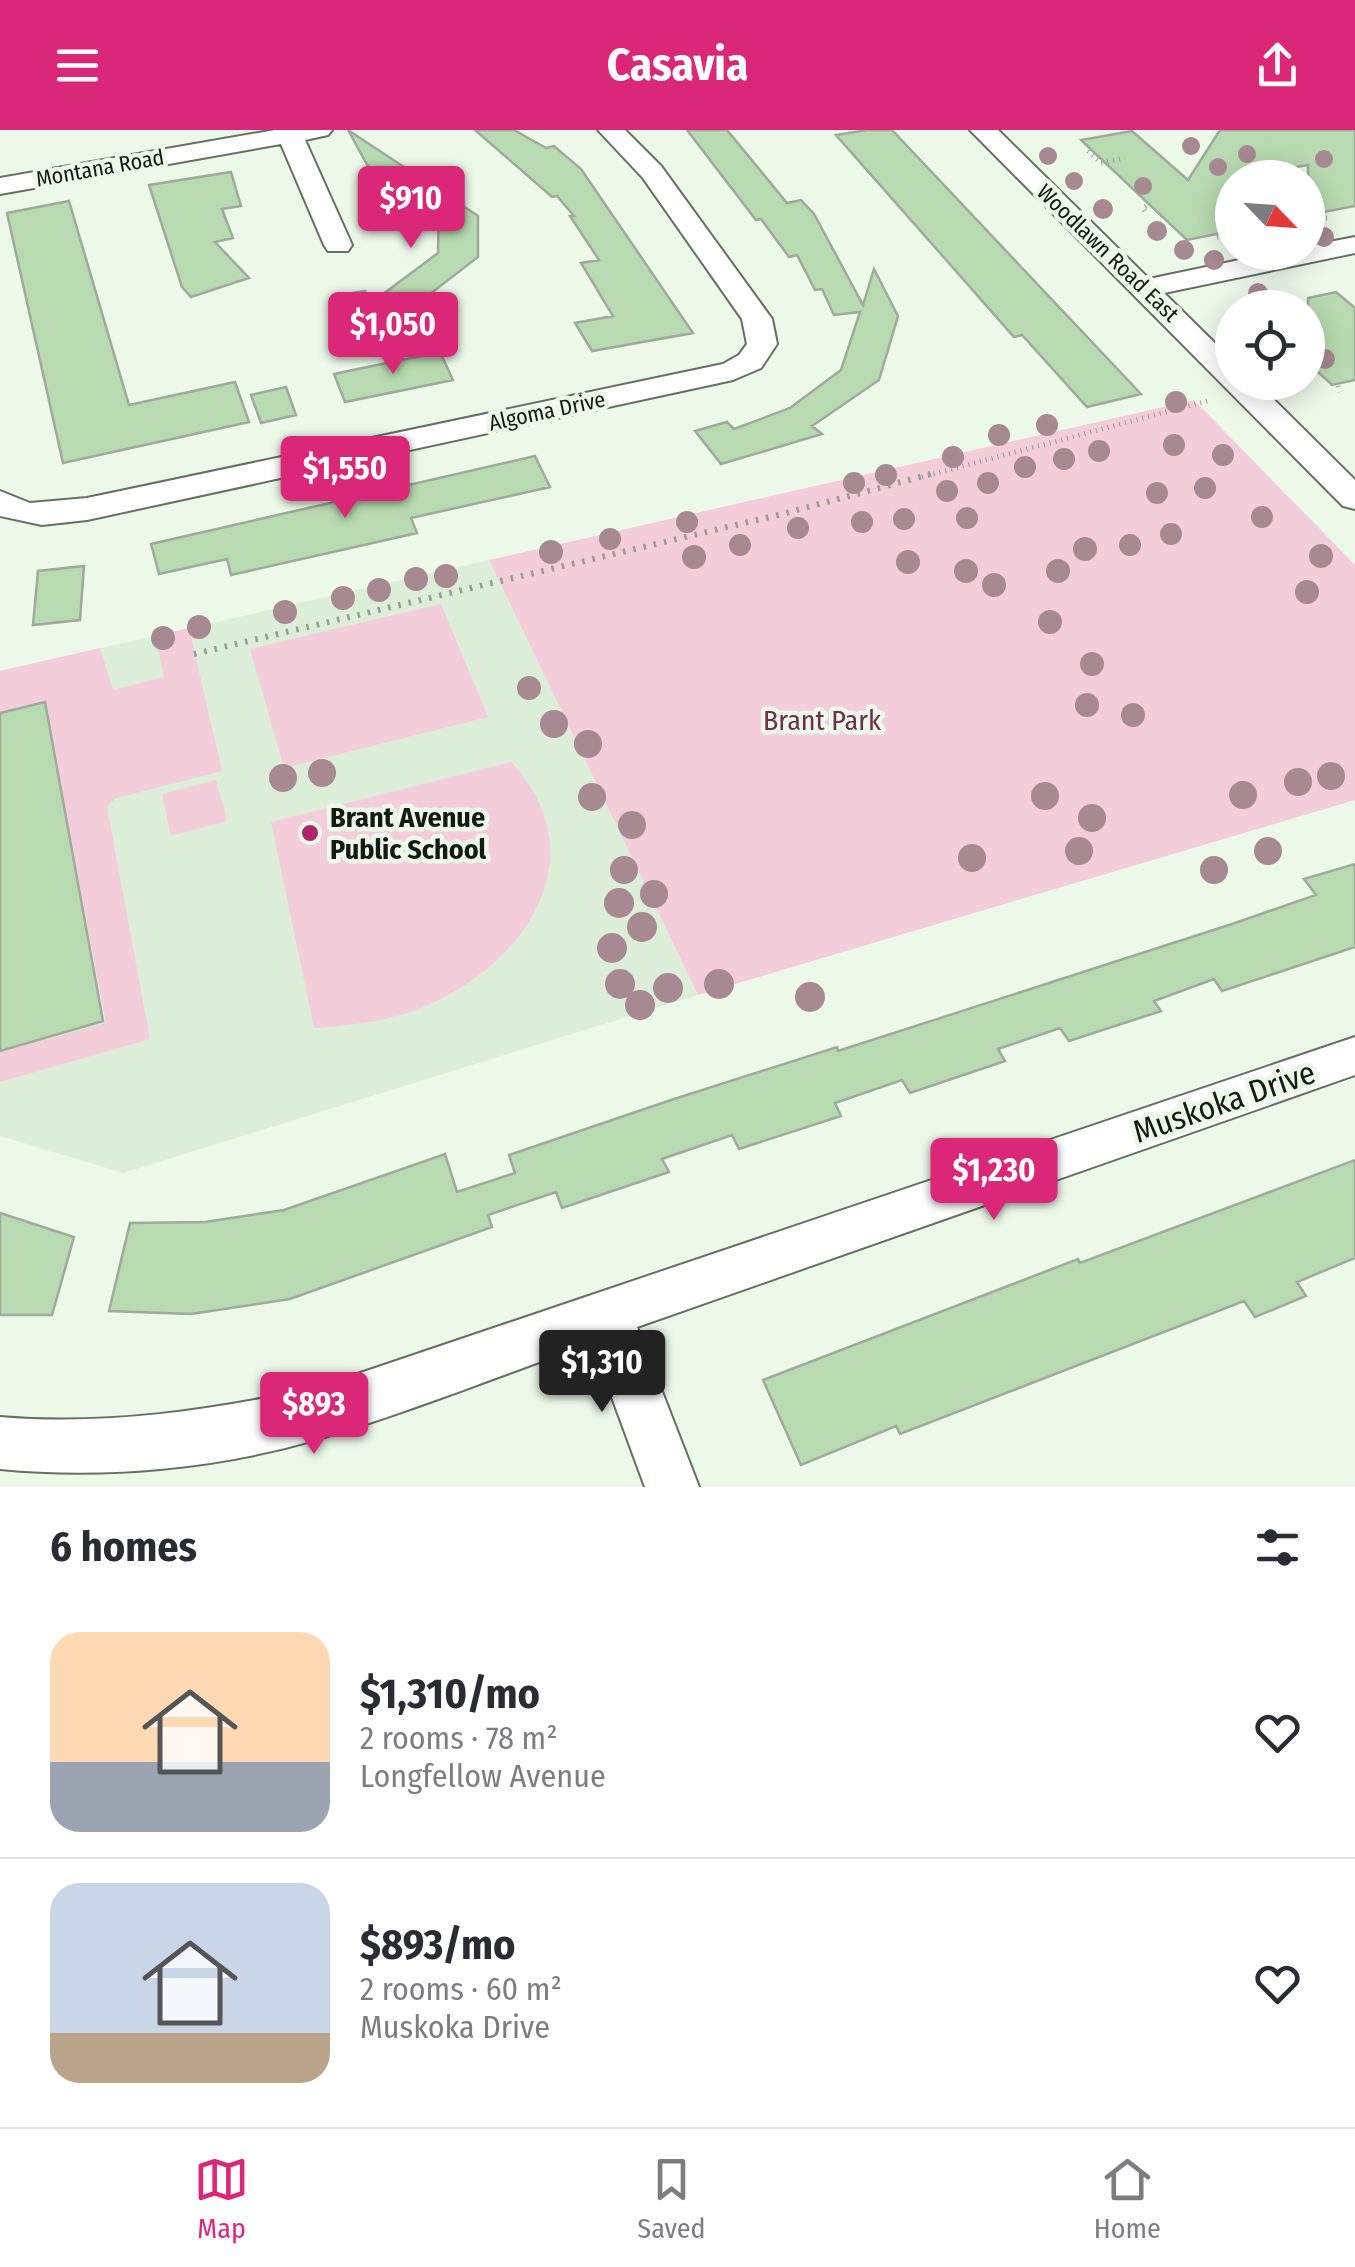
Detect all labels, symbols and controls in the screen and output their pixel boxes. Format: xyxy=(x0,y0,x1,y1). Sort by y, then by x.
icon: menu xyxy=(50,38,105,93)
text: Casavia xyxy=(607,38,748,92)
icon: share xyxy=(1250,38,1305,93)
street label: Montana Road xyxy=(34,143,166,193)
north arrow xyxy=(1215,160,1325,270)
map controls xyxy=(1215,160,1325,400)
pin: $910 xyxy=(352,166,470,251)
street label: Woodlawn Road East xyxy=(1031,178,1185,328)
text: $910 xyxy=(380,179,442,217)
button: locate xyxy=(1215,290,1325,400)
pin: $1,050 xyxy=(312,292,474,377)
text: $1,050 xyxy=(350,305,436,343)
street label: Algoma Drive xyxy=(486,385,608,437)
pin: $1,550 xyxy=(264,436,426,521)
text: $1,550 xyxy=(303,449,387,487)
park label: Brant Park xyxy=(763,704,882,737)
place label: Brant Avenue Public School xyxy=(330,801,487,866)
marker: Brant Avenue Public School xyxy=(299,822,321,844)
street label: Muskoka Drive xyxy=(1128,1053,1320,1151)
pin: $1,230 xyxy=(913,1138,1075,1223)
text: $1,230 xyxy=(953,1151,1035,1189)
pin: $1,310 xyxy=(521,1330,683,1415)
text: $1,310 xyxy=(561,1343,643,1381)
pin: $893 xyxy=(255,1372,373,1457)
text: $893 xyxy=(282,1385,346,1423)
icon: filters xyxy=(1250,1520,1305,1575)
text: 6 homes xyxy=(50,1522,197,1572)
text: $1,310/mo xyxy=(360,1669,540,1719)
icon: home xyxy=(130,1672,250,1792)
icon: heart xyxy=(1250,1705,1305,1760)
text: 2 rooms · 78 m² xyxy=(360,1719,558,1757)
text: Longfellow Avenue xyxy=(360,1757,606,1795)
text: $893/mo xyxy=(360,1920,515,1970)
icon: home xyxy=(130,1923,250,2043)
icon: heart xyxy=(1250,1956,1305,2011)
text: 2 rooms · 60 m² xyxy=(360,1970,562,2008)
text: Muskoka Drive xyxy=(360,2008,550,2046)
tab: Map xyxy=(194,2152,249,2245)
tab: Saved xyxy=(637,2152,706,2245)
tab: Home xyxy=(1094,2152,1161,2245)

